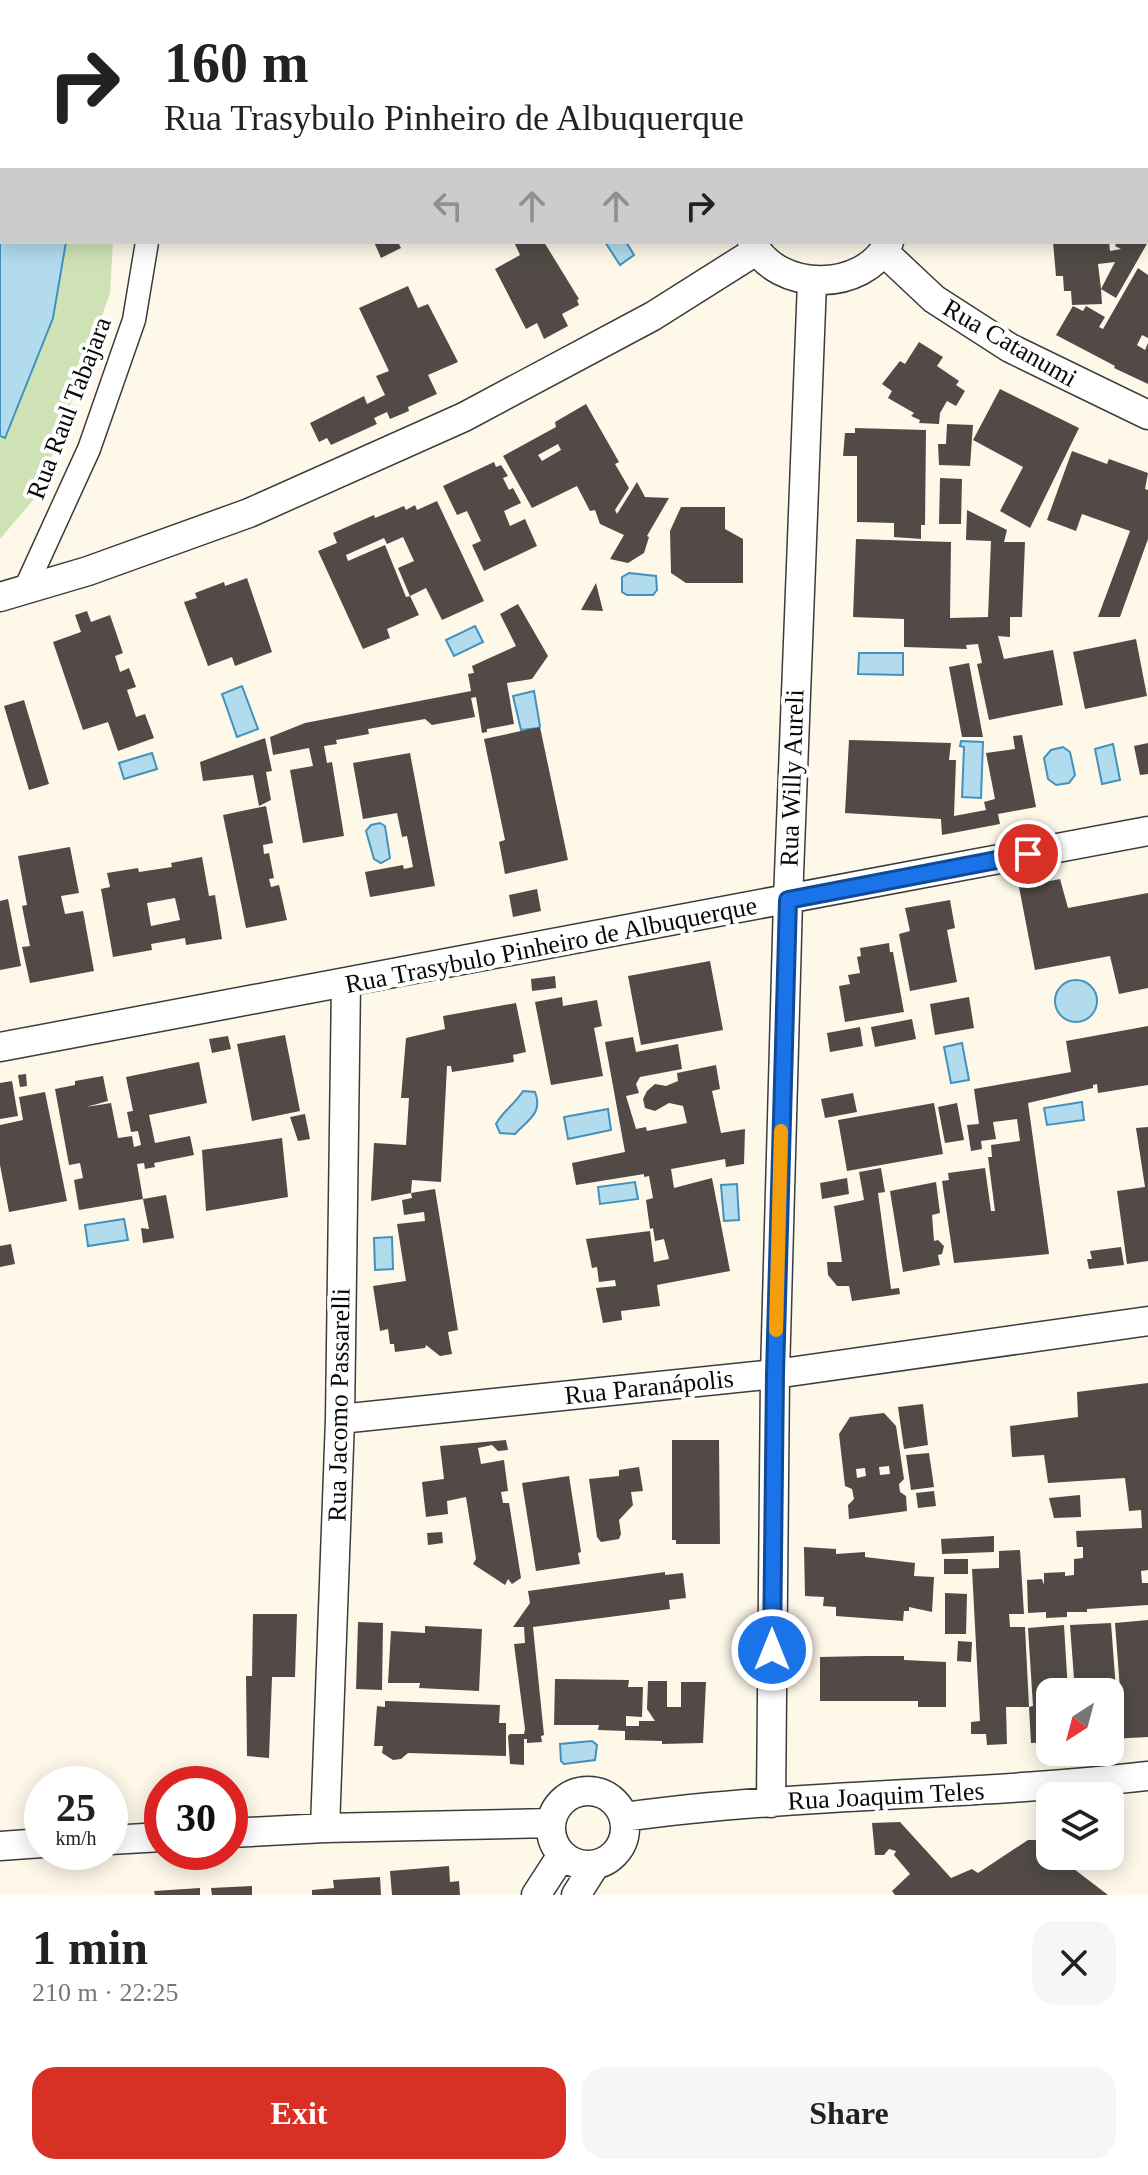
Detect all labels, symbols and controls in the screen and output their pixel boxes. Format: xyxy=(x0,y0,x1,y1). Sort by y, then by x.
icon: right xyxy=(32,32,136,136)
text: 160 m xyxy=(164,32,309,94)
text: Rua Trasybulo Pinheiro de Albuquerque xyxy=(164,98,744,138)
icon: left xyxy=(426,184,470,228)
icon: ahead xyxy=(510,184,554,228)
icon: ahead xyxy=(594,184,638,228)
icon: right xyxy=(678,184,722,228)
street label: Rua Catanumi xyxy=(938,293,1082,393)
street label: Rua Raul Tabajara xyxy=(21,312,117,503)
street label: Rua Willy Aureli xyxy=(774,689,810,867)
pin xyxy=(994,820,1062,888)
icon: arrive xyxy=(1006,832,1050,876)
street label: Rua Trasybulo Pinheiro de Albuquerque xyxy=(343,891,759,999)
street label: Rua Jacomo Passarelli xyxy=(322,1288,356,1522)
street label: Rua Paranápolis xyxy=(563,1364,735,1410)
position arrow xyxy=(730,1608,814,1692)
north arrow xyxy=(1036,1678,1124,1766)
map controls xyxy=(1036,1678,1124,1870)
speed limit sign: 30 xyxy=(144,1766,248,1870)
street label: Rua Joaquim Teles xyxy=(787,1776,985,1816)
button: layers xyxy=(1036,1782,1124,1870)
text: 25 xyxy=(56,1785,96,1830)
text: km/h xyxy=(55,1827,97,1849)
text: 1 min xyxy=(32,1921,148,1974)
button: close xyxy=(1032,1921,1116,2005)
text: 210 m · 22:25 xyxy=(32,1978,179,2007)
button: Exit xyxy=(32,2067,566,2159)
button: Share xyxy=(582,2067,1116,2159)

